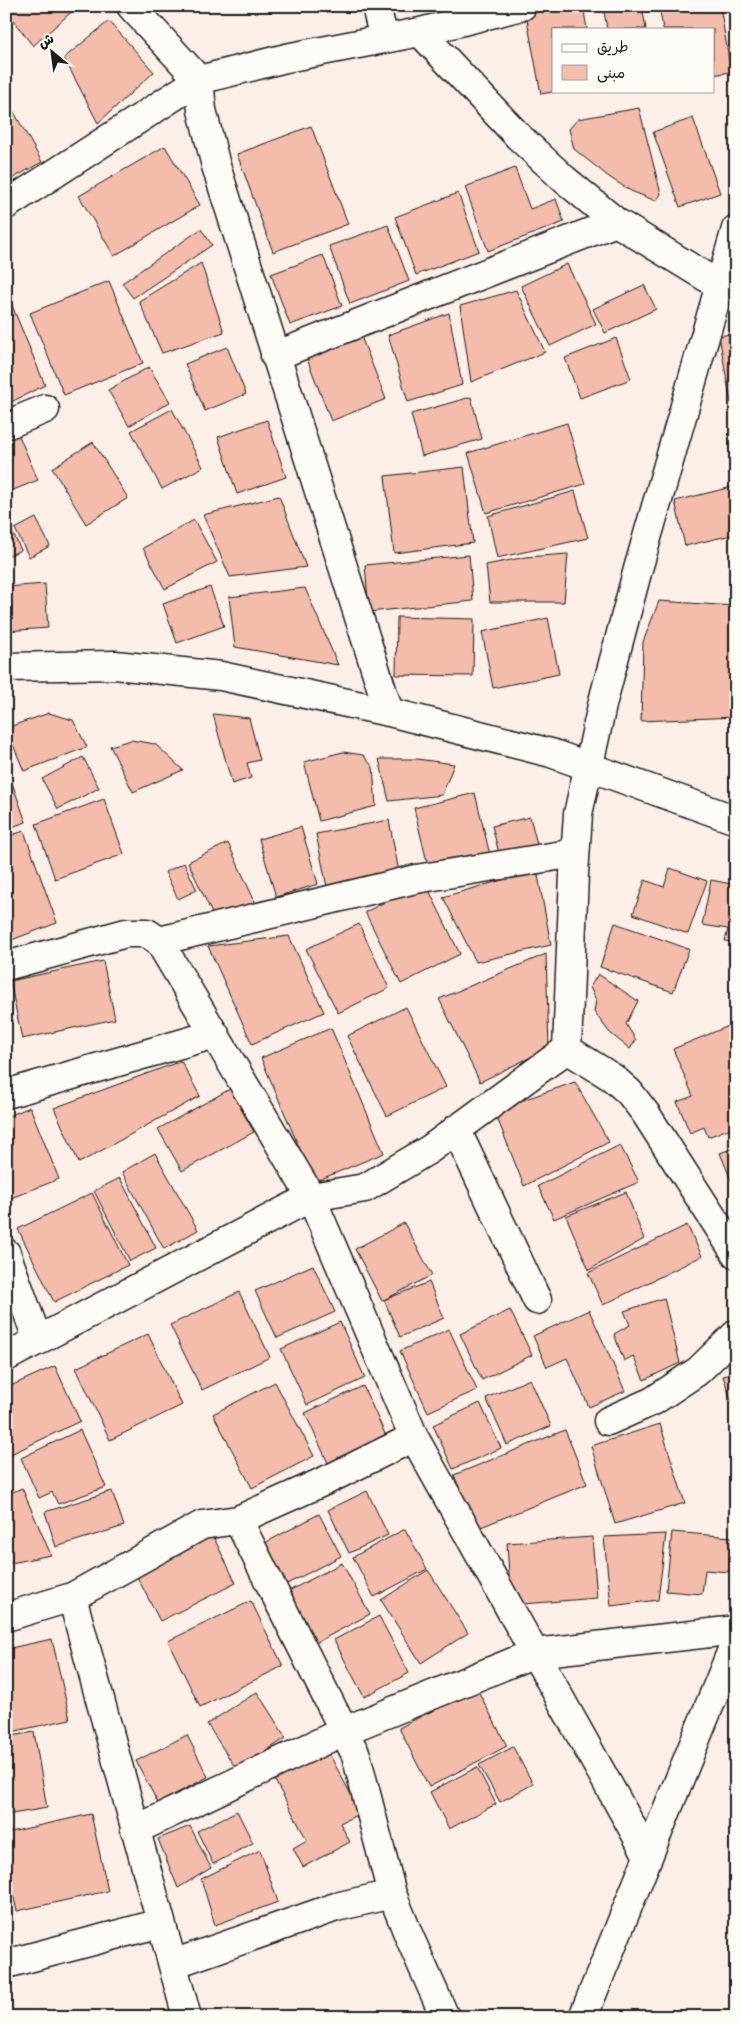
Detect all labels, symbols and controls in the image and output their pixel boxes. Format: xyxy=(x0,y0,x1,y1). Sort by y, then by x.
north arrow xyxy=(28,28,78,78)
legend xyxy=(552,28,714,92)
text: ش xyxy=(35,29,57,52)
text: طريق xyxy=(597,37,629,57)
text: مبنى xyxy=(597,63,625,83)

